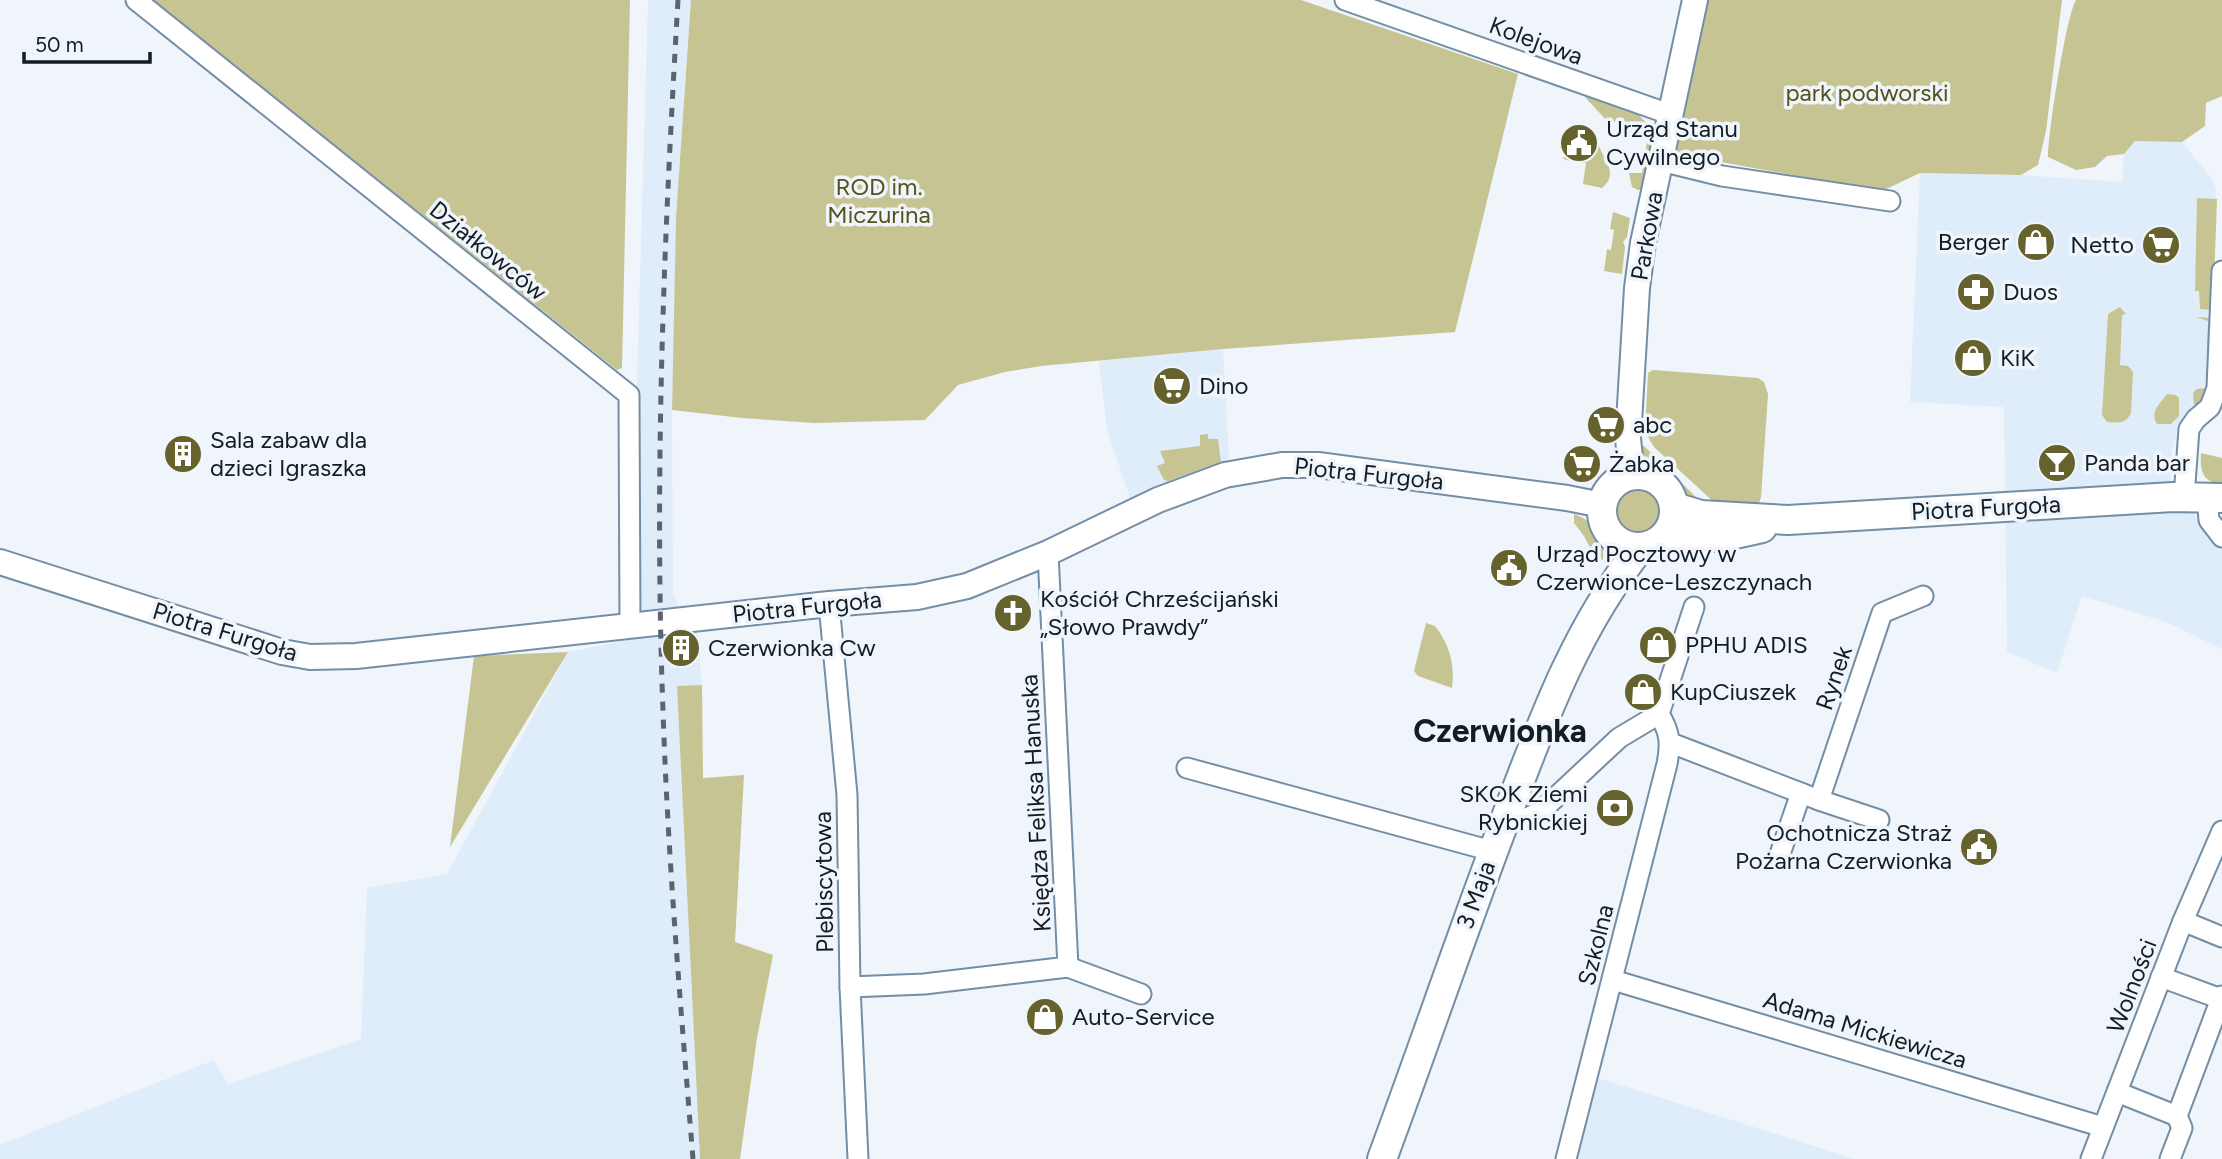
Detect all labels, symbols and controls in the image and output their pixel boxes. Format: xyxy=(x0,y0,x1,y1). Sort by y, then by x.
street label: Kolejowa xyxy=(1485,10,1587,71)
scale bar xyxy=(24,21,150,65)
text: 50 m xyxy=(35,32,84,57)
park label: park podworski xyxy=(1785,78,1949,107)
place label: Urząd Stanu Cywilnego xyxy=(1606,114,1738,171)
public building icon: Urząd Stanu Cywilnego xyxy=(1558,122,1600,164)
park label: ROD im. Miczurina xyxy=(827,172,931,229)
street label: Parkowa xyxy=(1624,189,1669,283)
street label: Działkowców xyxy=(424,195,553,307)
shop icon: Berger xyxy=(2015,221,2057,263)
supermarket icon: Netto xyxy=(2140,224,2182,266)
place label: Berger xyxy=(1938,227,2009,256)
place label: Netto xyxy=(2070,230,2134,259)
pharmacy icon: Duos xyxy=(1955,271,1997,313)
place label: Duos xyxy=(2003,277,2058,306)
shop icon: KiK xyxy=(1952,337,1994,379)
place label: KiK xyxy=(2000,343,2035,372)
supermarket icon: Dino xyxy=(1151,365,1193,407)
place label: Dino xyxy=(1199,371,1248,400)
supermarket icon: abc xyxy=(1585,404,1627,446)
place label: abc xyxy=(1633,410,1672,439)
place label: Sala zabaw dla dzieci Igraszka xyxy=(210,425,367,482)
building icon: Sala zabaw dla dzieci Igraszka xyxy=(162,433,204,475)
bar icon: Panda bar xyxy=(2036,442,2078,484)
supermarket icon: Żabka xyxy=(1561,443,1603,485)
place label: Panda bar xyxy=(2084,448,2190,477)
place label: Żabka xyxy=(1609,449,1674,478)
street label: Piotra Furgoła xyxy=(1293,451,1445,496)
street label: Piotra Furgoła xyxy=(1910,489,2062,526)
place label: Urząd Pocztowy w Czerwionce-Leszczynach xyxy=(1536,539,1812,596)
public building icon: Urząd Pocztowy w Czerwionce-Leszczynach xyxy=(1488,547,1530,589)
street label: Piotra Furgoła xyxy=(731,584,883,629)
place label: Kościół Chrześcijański „Słowo Prawdy” xyxy=(1040,584,1279,641)
church icon: Kościół Chrześcijański „Słowo Prawdy” xyxy=(992,592,1034,634)
street label: Piotra Furgoła xyxy=(149,596,301,667)
shop icon: PPHU ADIS xyxy=(1637,624,1679,666)
building icon: Czerwionka Cw xyxy=(660,627,702,669)
place label: PPHU ADIS xyxy=(1685,630,1808,659)
place label: Czerwionka Cw xyxy=(708,633,876,662)
street label: Rynek xyxy=(1809,642,1858,714)
shop icon: KupCiuszek xyxy=(1622,671,1664,713)
street label: Księdza Feliksa Hanuska xyxy=(1014,673,1057,933)
place label: KupCiuszek xyxy=(1670,677,1797,706)
district label: Czerwionka xyxy=(1413,712,1587,750)
place label: SKOK Ziemi Rybnickiej xyxy=(1459,779,1588,836)
bank icon: SKOK Ziemi Rybnickiej xyxy=(1594,787,1636,829)
street label: Plebiscytowa xyxy=(808,811,839,953)
place label: Ochotnicza Straż Pożarna Czerwionka xyxy=(1735,818,1952,875)
public building icon: Ochotnicza Straż Pożarna Czerwionka xyxy=(1958,826,2000,868)
street label: 3 Maja xyxy=(1450,857,1501,933)
street label: Szkolna xyxy=(1571,901,1620,989)
street label: Wolności xyxy=(2100,935,2163,1037)
street label: Adama Mickiewicza xyxy=(1760,985,1970,1074)
shop icon: Auto-Service xyxy=(1024,996,1066,1038)
place label: Auto-Service xyxy=(1072,1002,1215,1031)

